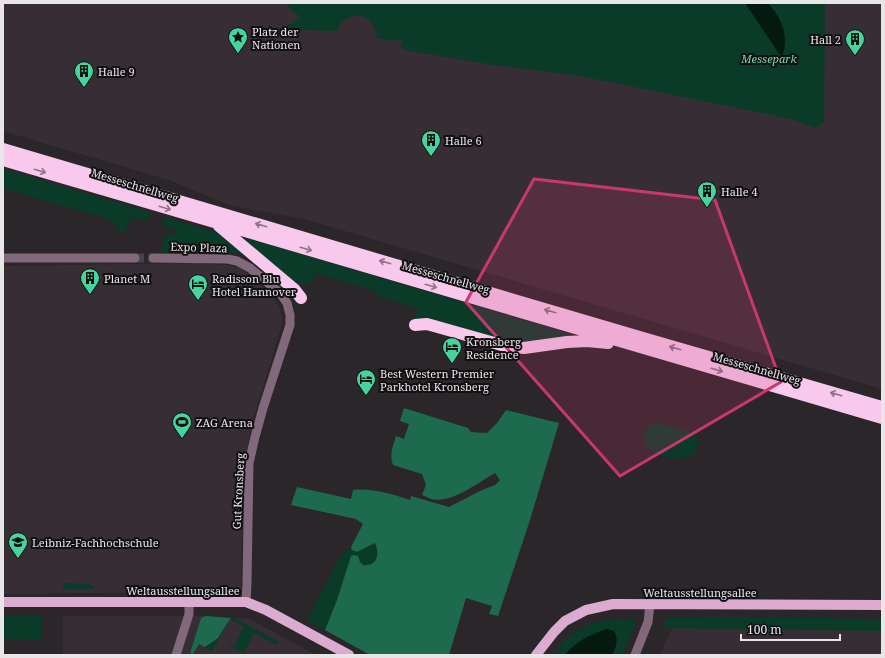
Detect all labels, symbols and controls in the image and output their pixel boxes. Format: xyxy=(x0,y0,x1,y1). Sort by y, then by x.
place label: Platz der Nationen xyxy=(252,24,300,52)
place icon: Platz der Nationen xyxy=(227,26,249,54)
building icon: Hall 2 xyxy=(844,28,866,56)
place label: Hall 2 xyxy=(810,32,841,47)
park label: Messepark xyxy=(740,51,797,66)
building icon: Halle 9 xyxy=(73,60,95,88)
place label: Halle 9 xyxy=(98,64,135,79)
building icon: Halle 6 xyxy=(420,129,442,157)
place label: Halle 6 xyxy=(445,133,482,148)
street label: Messeschnellweg xyxy=(90,165,181,205)
one-way arrow xyxy=(34,168,47,175)
building icon: Halle 4 xyxy=(696,180,718,208)
place label: Halle 4 xyxy=(721,184,758,199)
one-way arrow xyxy=(158,205,171,212)
one-way arrow xyxy=(255,221,268,228)
street label: Expo Plaza xyxy=(170,239,228,255)
one-way arrow xyxy=(300,246,313,253)
street label: Messeschnellweg xyxy=(400,257,492,297)
one-way arrow xyxy=(379,258,392,265)
building icon: Planet M xyxy=(79,267,101,295)
place label: Planet M xyxy=(104,271,150,286)
place label: Radisson Blu Hotel Hannover xyxy=(212,271,297,299)
hotel icon: Radisson Blu Hotel Hannover xyxy=(187,273,209,301)
one-way arrow xyxy=(424,283,437,290)
one-way arrow xyxy=(544,307,557,314)
place label: Kronsberg Residence xyxy=(466,334,521,362)
hotel icon: Kronsberg Residence xyxy=(441,336,463,364)
one-way arrow xyxy=(669,344,682,351)
street label: Messeschnellweg xyxy=(711,348,803,388)
place label: Best Western Premier Parkhotel Kronsberg xyxy=(380,366,495,394)
one-way arrow xyxy=(710,367,723,374)
hotel icon: Best Western Premier Parkhotel Kronsberg xyxy=(355,368,377,396)
one-way arrow xyxy=(830,390,843,397)
sports icon: ZAG Arena xyxy=(171,411,193,439)
place label: ZAG Arena xyxy=(196,415,253,430)
street label: Gut Kronsberg xyxy=(229,452,247,530)
school or university icon: Leibniz-Fachhochschule xyxy=(7,531,29,559)
place label: Leibniz-Fachhochschule xyxy=(32,535,159,550)
street label: Weltausstellungsallee xyxy=(126,583,240,598)
street label: Weltausstellungsallee xyxy=(643,585,757,600)
scale bar xyxy=(741,616,840,642)
text: 100 m xyxy=(747,621,782,638)

